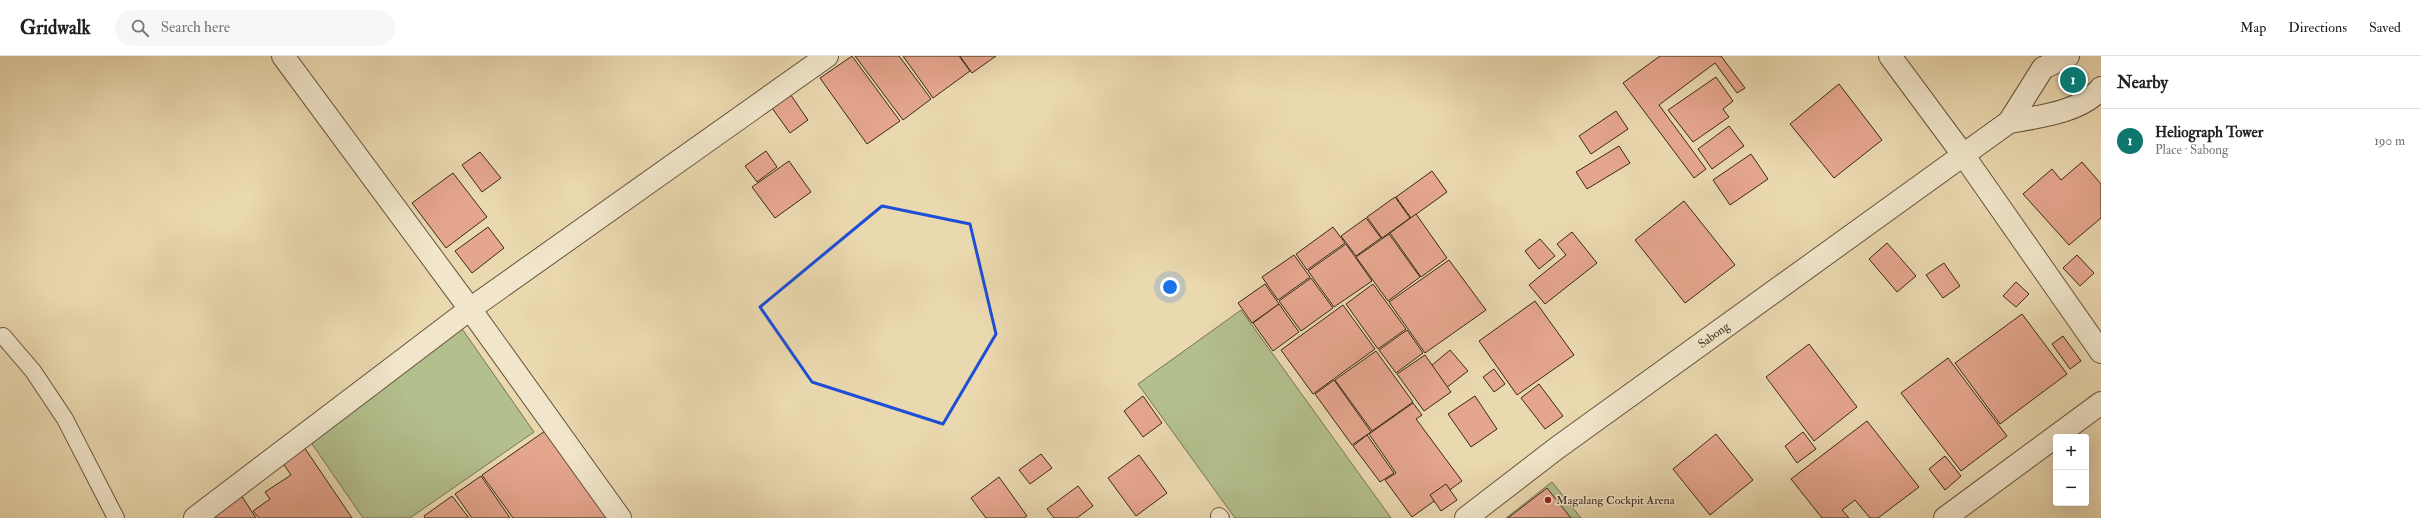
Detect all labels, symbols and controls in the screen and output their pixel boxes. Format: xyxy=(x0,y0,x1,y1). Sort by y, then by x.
search box xyxy=(115,10,395,46)
text: Gridwalk xyxy=(20,16,91,40)
icon: search xyxy=(129,17,151,39)
text: Search here xyxy=(161,18,230,37)
text: Map xyxy=(2240,19,2266,36)
text: Directions xyxy=(2288,19,2347,36)
text: Saved xyxy=(2369,19,2401,36)
pin: 1 xyxy=(2060,65,2086,95)
text: Nearby xyxy=(2117,72,2168,93)
text: Heliograph Tower xyxy=(2155,123,2263,142)
text: 1 xyxy=(2128,133,2132,149)
text: 190 m xyxy=(2374,133,2405,149)
text: Place · Sabong xyxy=(2155,142,2228,158)
your location xyxy=(1160,277,1180,297)
street label: Sabong xyxy=(1695,318,1733,351)
map controls xyxy=(2053,434,2089,506)
button: + xyxy=(2053,434,2089,470)
button: − xyxy=(2053,470,2089,506)
place label: Magalang Cockpit Arena xyxy=(1556,493,1676,508)
marker: Magalang Cockpit Arena xyxy=(1543,495,1553,505)

